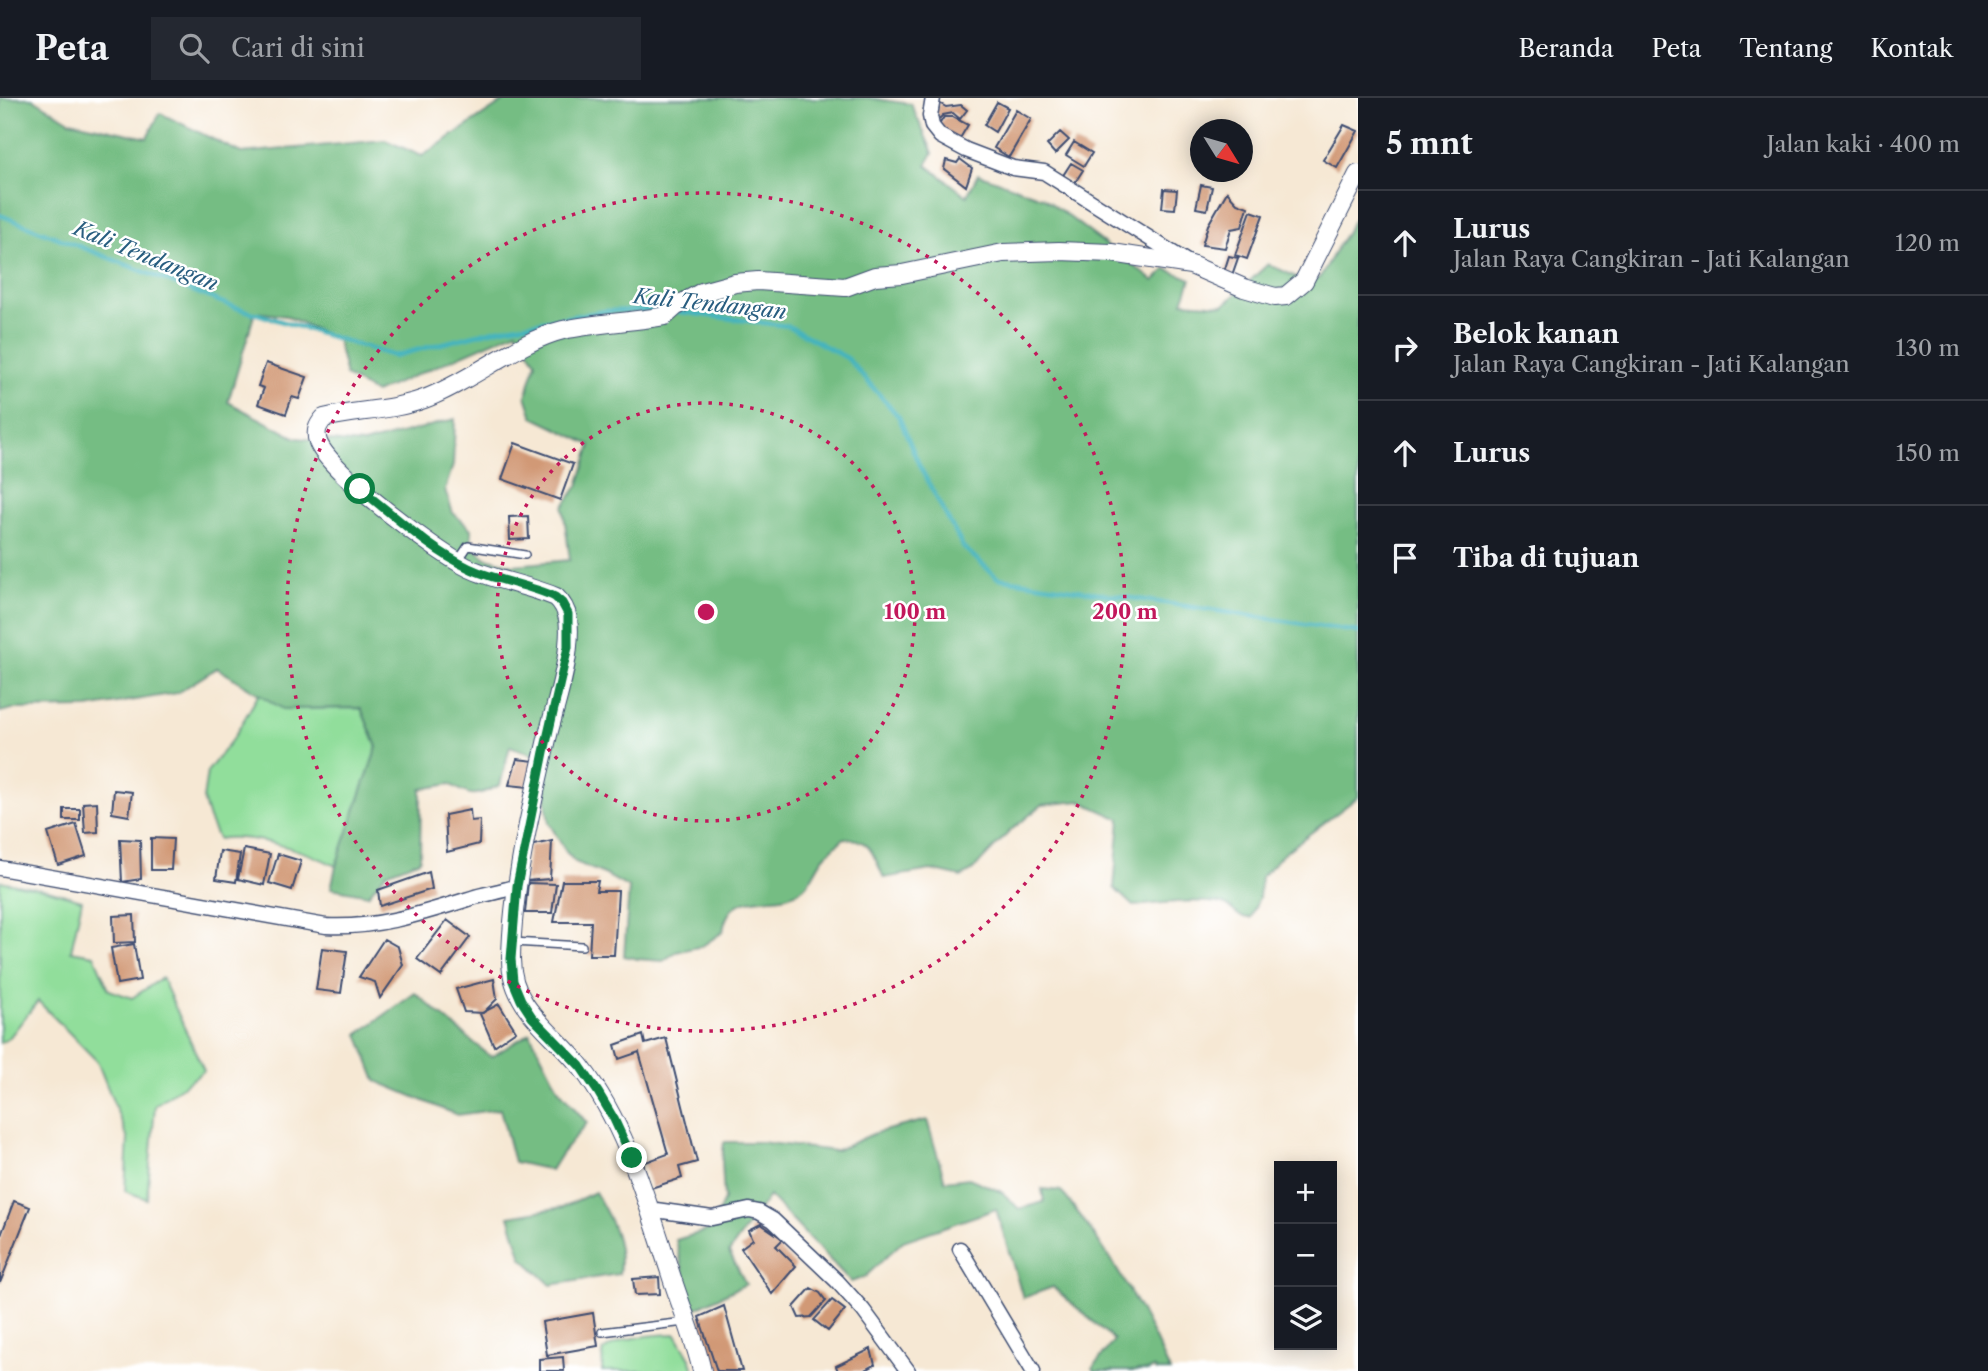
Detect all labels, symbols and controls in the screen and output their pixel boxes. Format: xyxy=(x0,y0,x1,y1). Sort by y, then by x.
search box xyxy=(151,17,641,80)
text: Peta xyxy=(35,28,109,69)
icon: search xyxy=(175,29,213,67)
text: Cari di sini xyxy=(231,32,365,64)
text: Beranda xyxy=(1518,34,1614,63)
text: Peta xyxy=(1652,34,1701,63)
text: Tentang xyxy=(1739,34,1832,63)
text: Kontak xyxy=(1870,34,1953,63)
north arrow xyxy=(1190,119,1253,182)
text: 5 mnt xyxy=(1386,125,1473,162)
text: Jalan kaki · 400 m xyxy=(1767,130,1960,158)
text: Lurus xyxy=(1453,213,1530,245)
water label: Kali Tendangan xyxy=(68,214,222,296)
icon: ahead xyxy=(1386,224,1424,262)
text: 120 m xyxy=(1895,229,1960,257)
text: Jalan Raya Cangkiran - Jati Kalangan xyxy=(1453,245,1850,273)
water label: Kali Tendangan xyxy=(630,283,788,324)
text: Belok kanan xyxy=(1453,318,1619,350)
icon: right xyxy=(1386,329,1424,367)
text: 130 m xyxy=(1896,334,1960,362)
text: Jalan Raya Cangkiran - Jati Kalangan xyxy=(1453,350,1850,378)
icon: ahead xyxy=(1386,434,1424,472)
text: Lurus xyxy=(1453,437,1530,469)
text: 150 m xyxy=(1896,439,1960,467)
route start xyxy=(344,473,375,504)
icon: arrive xyxy=(1386,539,1424,577)
text: Tiba di tujuan xyxy=(1453,542,1639,574)
text: 100 m xyxy=(884,599,946,624)
text: 200 m xyxy=(1092,599,1158,624)
centre of rings xyxy=(694,600,718,624)
route end xyxy=(616,1142,647,1173)
map controls xyxy=(1274,1161,1337,1350)
button: + xyxy=(1274,1161,1337,1224)
button: − xyxy=(1274,1224,1337,1287)
button: layers xyxy=(1274,1287,1337,1350)

